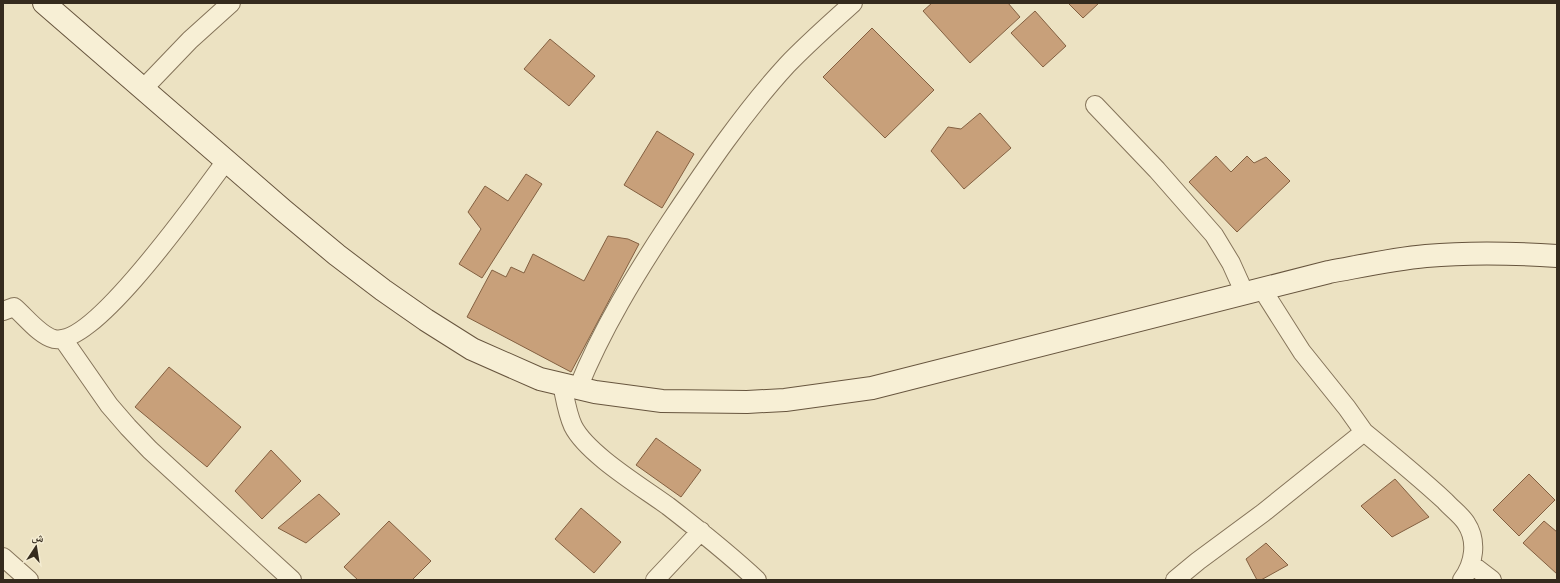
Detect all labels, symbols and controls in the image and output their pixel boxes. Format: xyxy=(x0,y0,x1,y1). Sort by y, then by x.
north arrow xyxy=(16,527,56,567)
text: ش xyxy=(31,530,45,546)

